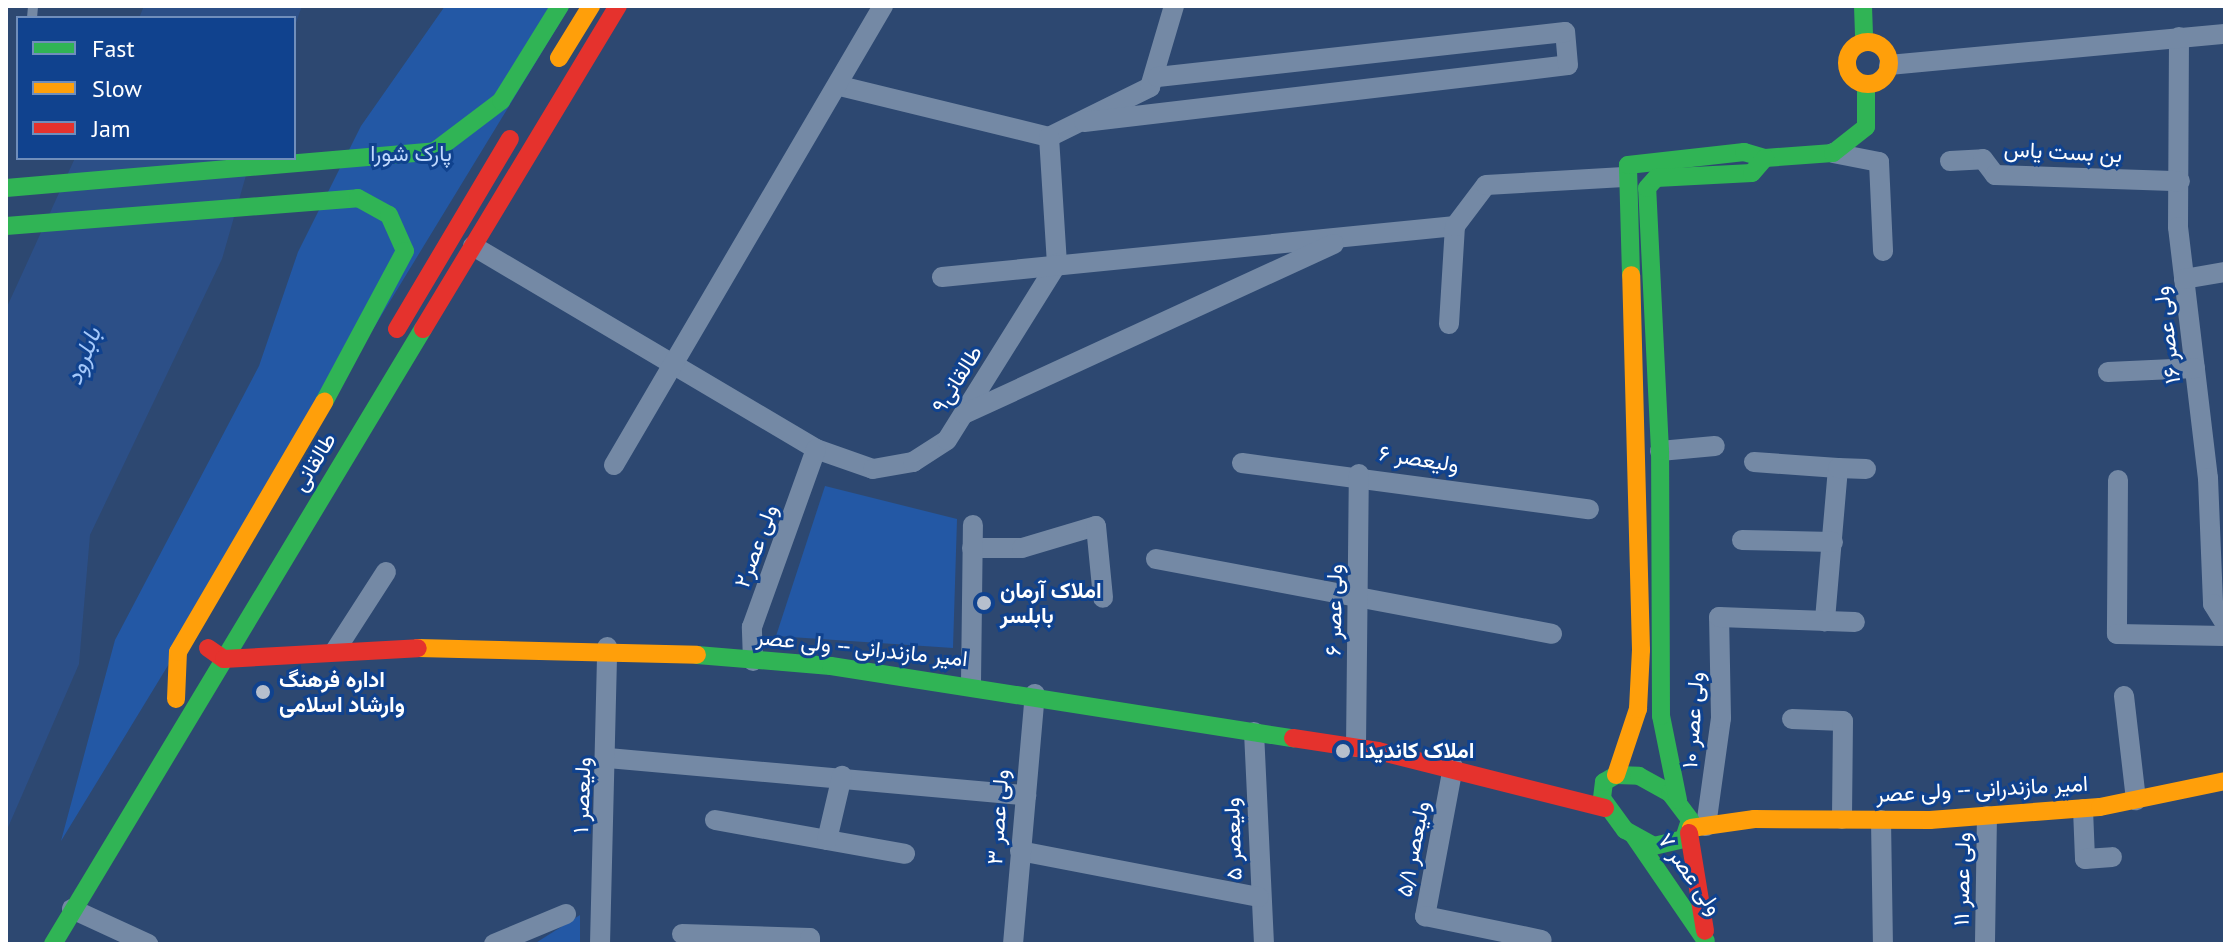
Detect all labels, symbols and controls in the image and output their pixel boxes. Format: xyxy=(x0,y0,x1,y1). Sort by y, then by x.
legend xyxy=(16,16,296,160)
text: Fast xyxy=(92,33,135,64)
text: Slow xyxy=(92,73,142,104)
text: Jam xyxy=(92,113,130,144)
street label: بن بست یاس xyxy=(2003,136,2123,168)
park label: پارک شورا xyxy=(370,141,452,167)
street label: ولی عصر ۱۶ xyxy=(2148,285,2186,385)
water label: بابلرود xyxy=(59,323,107,389)
street label: طالقانی۹ xyxy=(926,341,988,417)
street label: طالقانی xyxy=(286,428,342,496)
street label: ولیعصر ۶ xyxy=(1377,440,1461,478)
street label: ولی عصر۲ xyxy=(729,501,783,591)
street label: ولی عصر ۶ xyxy=(1320,564,1348,656)
place label: املاک آرمان بابلسر xyxy=(1000,577,1102,628)
marker: املاک آرمان بابلسر xyxy=(975,594,993,612)
street label: امیر مازندرانی -- ولی عصر xyxy=(753,624,971,672)
place label: اداره فرهنگ وارشاد اسلامی xyxy=(279,666,405,718)
street label: ولی عصر ۱۰ xyxy=(1676,671,1710,769)
marker: اداره فرهنگ وارشاد اسلامی xyxy=(254,683,272,701)
place label: املاک کاندیدا xyxy=(1359,738,1475,764)
marker: املاک کاندیدا xyxy=(1334,742,1352,760)
street label: ولیعصر ۱ xyxy=(567,756,597,834)
street label: ولی عصر ۳ xyxy=(982,768,1014,866)
street label: امیر مازندرانی -- ولی عصر xyxy=(1874,770,2090,808)
street label: ولیعصر ۵ xyxy=(1218,797,1248,881)
street label: ولیعصر ۵/۱ xyxy=(1391,799,1435,899)
street label: ولی عصر ۷ xyxy=(1652,828,1728,920)
street label: ولی عصر ۱۱ xyxy=(1948,832,1976,926)

